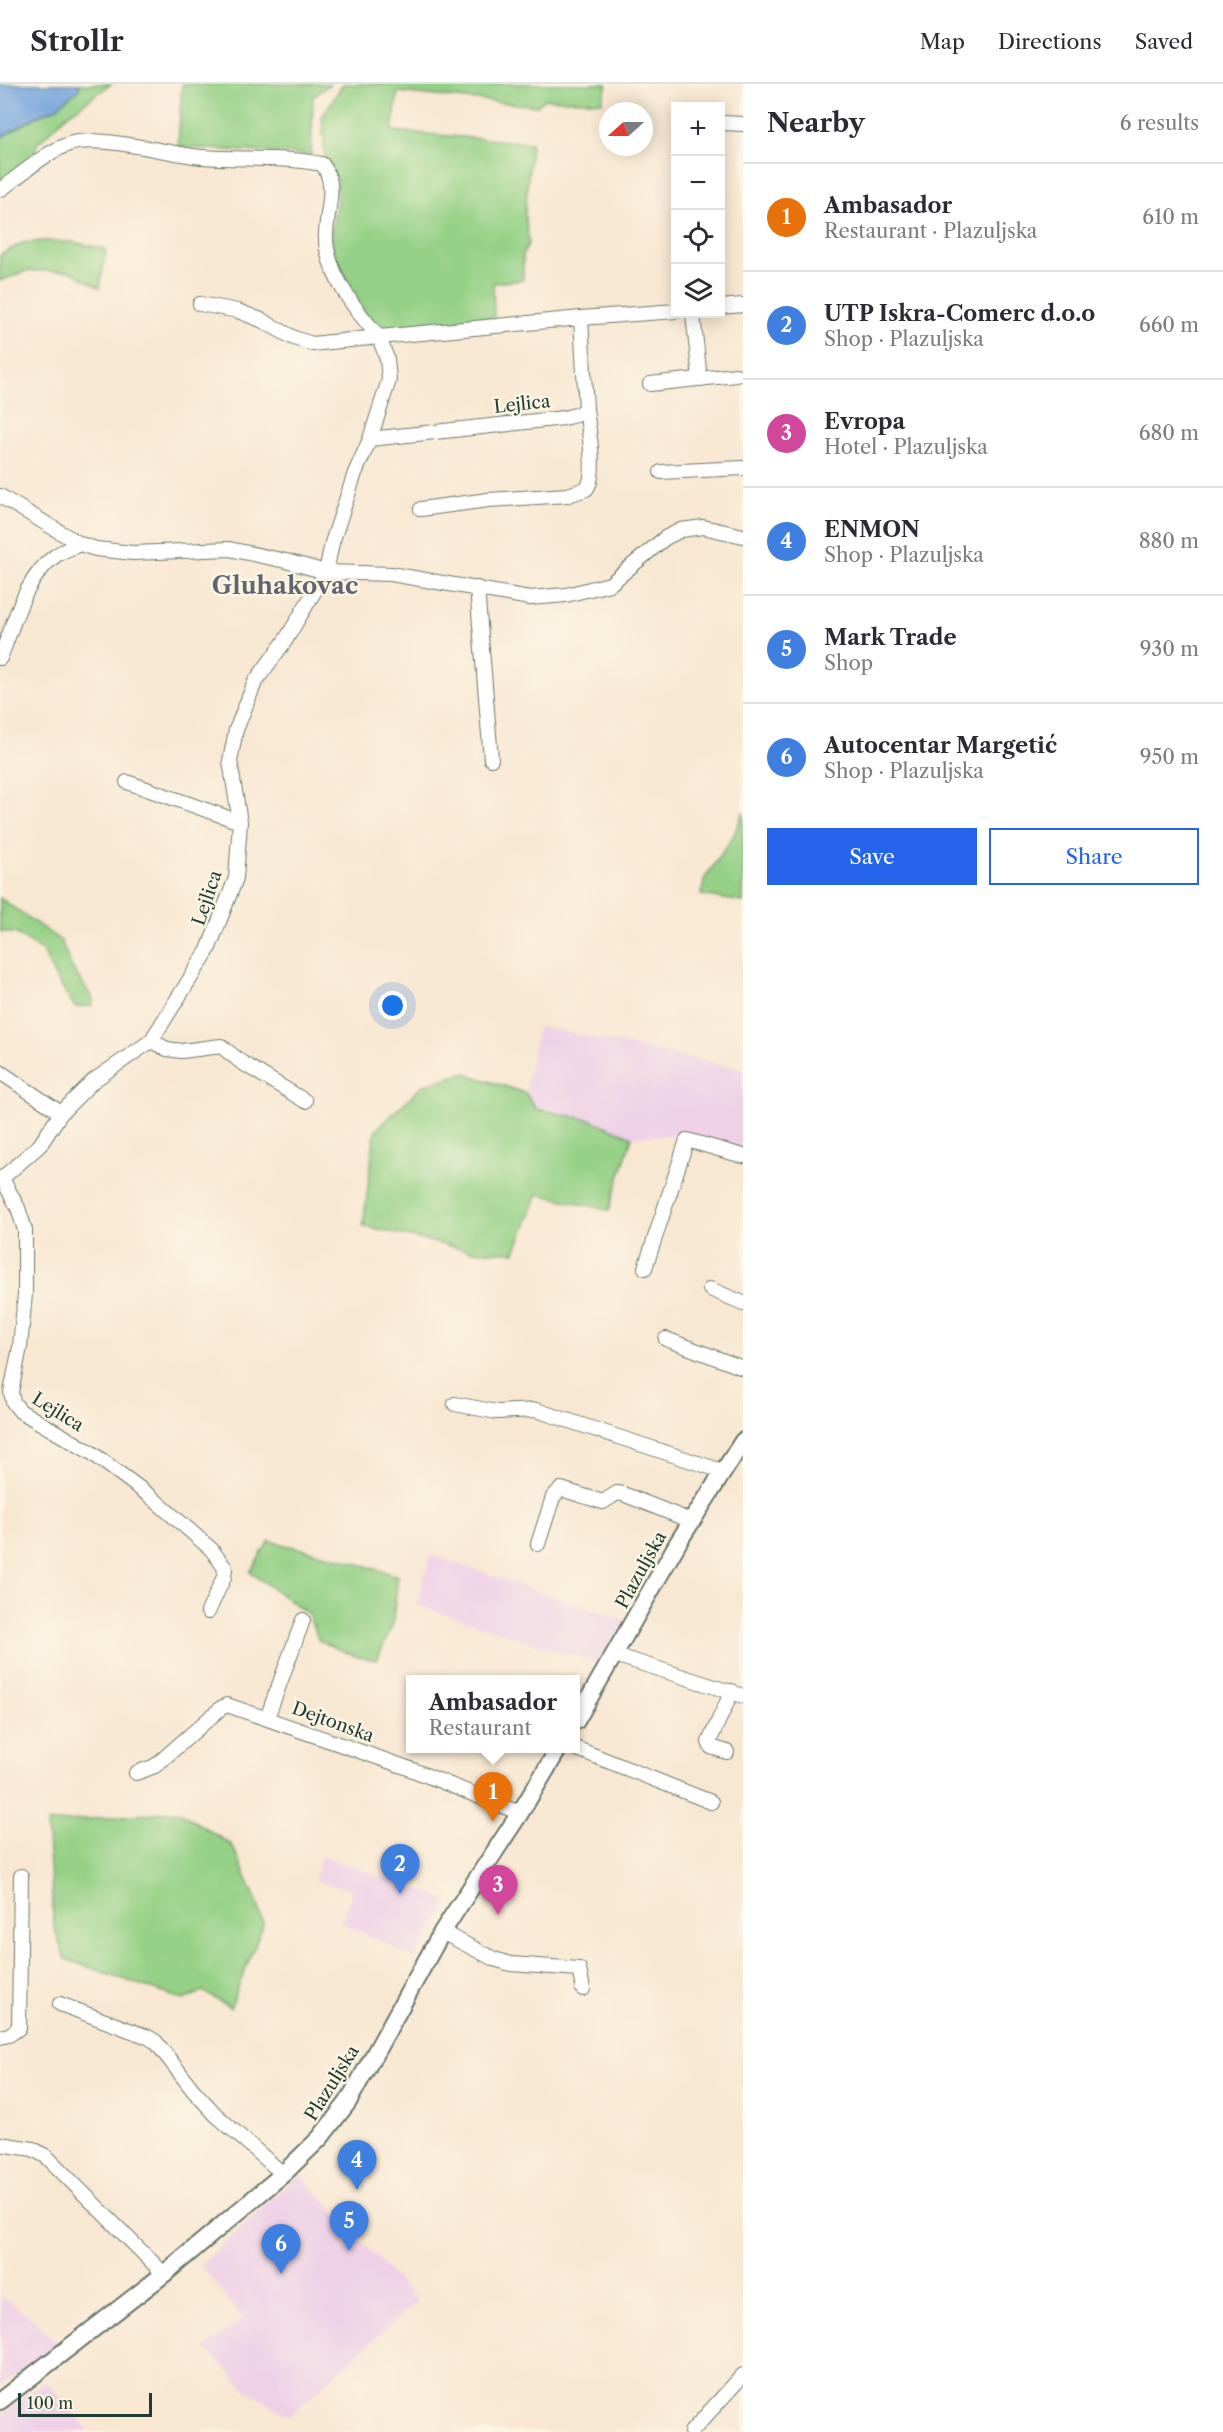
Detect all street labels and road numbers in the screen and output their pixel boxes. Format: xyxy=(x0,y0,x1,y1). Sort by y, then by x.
street label: Lejlica xyxy=(493,390,552,418)
street label: Lejlica xyxy=(187,867,227,928)
street label: Lejlica xyxy=(28,1388,88,1437)
street label: Plazuljska xyxy=(611,1527,671,1612)
street label: Dejtonska xyxy=(289,1697,378,1747)
street label: Plazuljska xyxy=(300,2041,364,2125)

